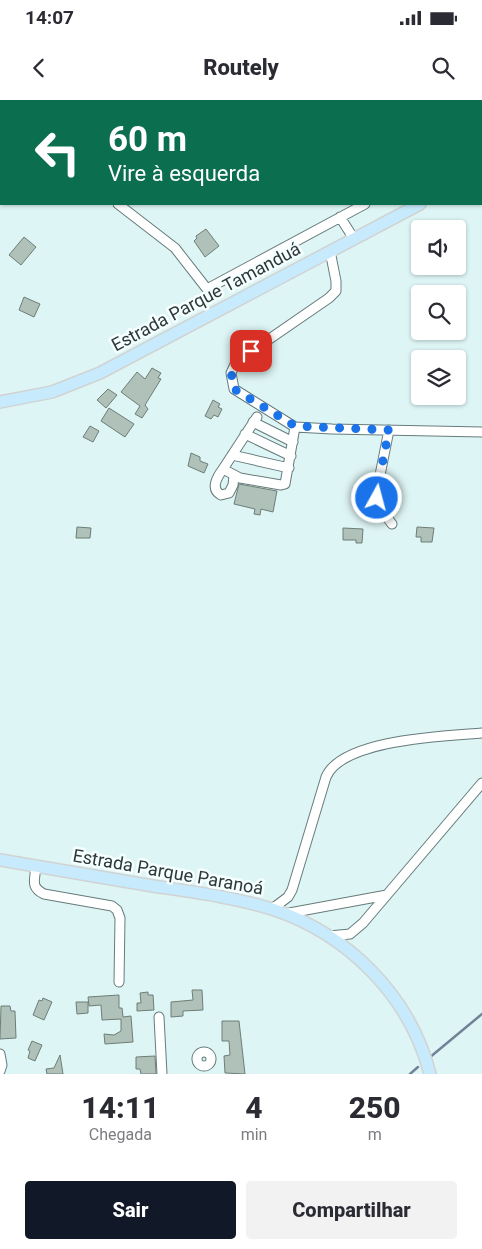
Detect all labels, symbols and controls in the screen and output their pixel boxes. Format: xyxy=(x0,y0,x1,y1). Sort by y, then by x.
text: 14:07 xyxy=(25,6,74,29)
icon: back xyxy=(25,54,53,82)
icon: search xyxy=(429,54,457,82)
text: Routely xyxy=(203,55,279,80)
text: 60 m xyxy=(108,119,187,160)
icon: left xyxy=(25,120,90,185)
text: Vire à esquerda xyxy=(108,161,260,186)
map controls xyxy=(411,220,466,405)
button: sound xyxy=(411,220,466,275)
street label: Estrada Parque Tamanduá xyxy=(108,238,304,355)
button: search xyxy=(411,285,466,340)
pin xyxy=(230,330,272,372)
icon: arrive xyxy=(237,337,265,365)
button: layers xyxy=(411,350,466,405)
position arrow xyxy=(350,471,402,523)
street label: Estrada Parque Paranoá xyxy=(71,844,265,899)
text: 14:11 xyxy=(81,1090,159,1125)
text: 4 xyxy=(245,1090,263,1125)
text: 250 xyxy=(349,1090,401,1125)
text: Chegada xyxy=(89,1125,152,1144)
text: min xyxy=(241,1125,267,1144)
text: m xyxy=(368,1125,382,1144)
button: Sair xyxy=(25,1181,236,1239)
button: Compartilhar xyxy=(246,1181,457,1239)

